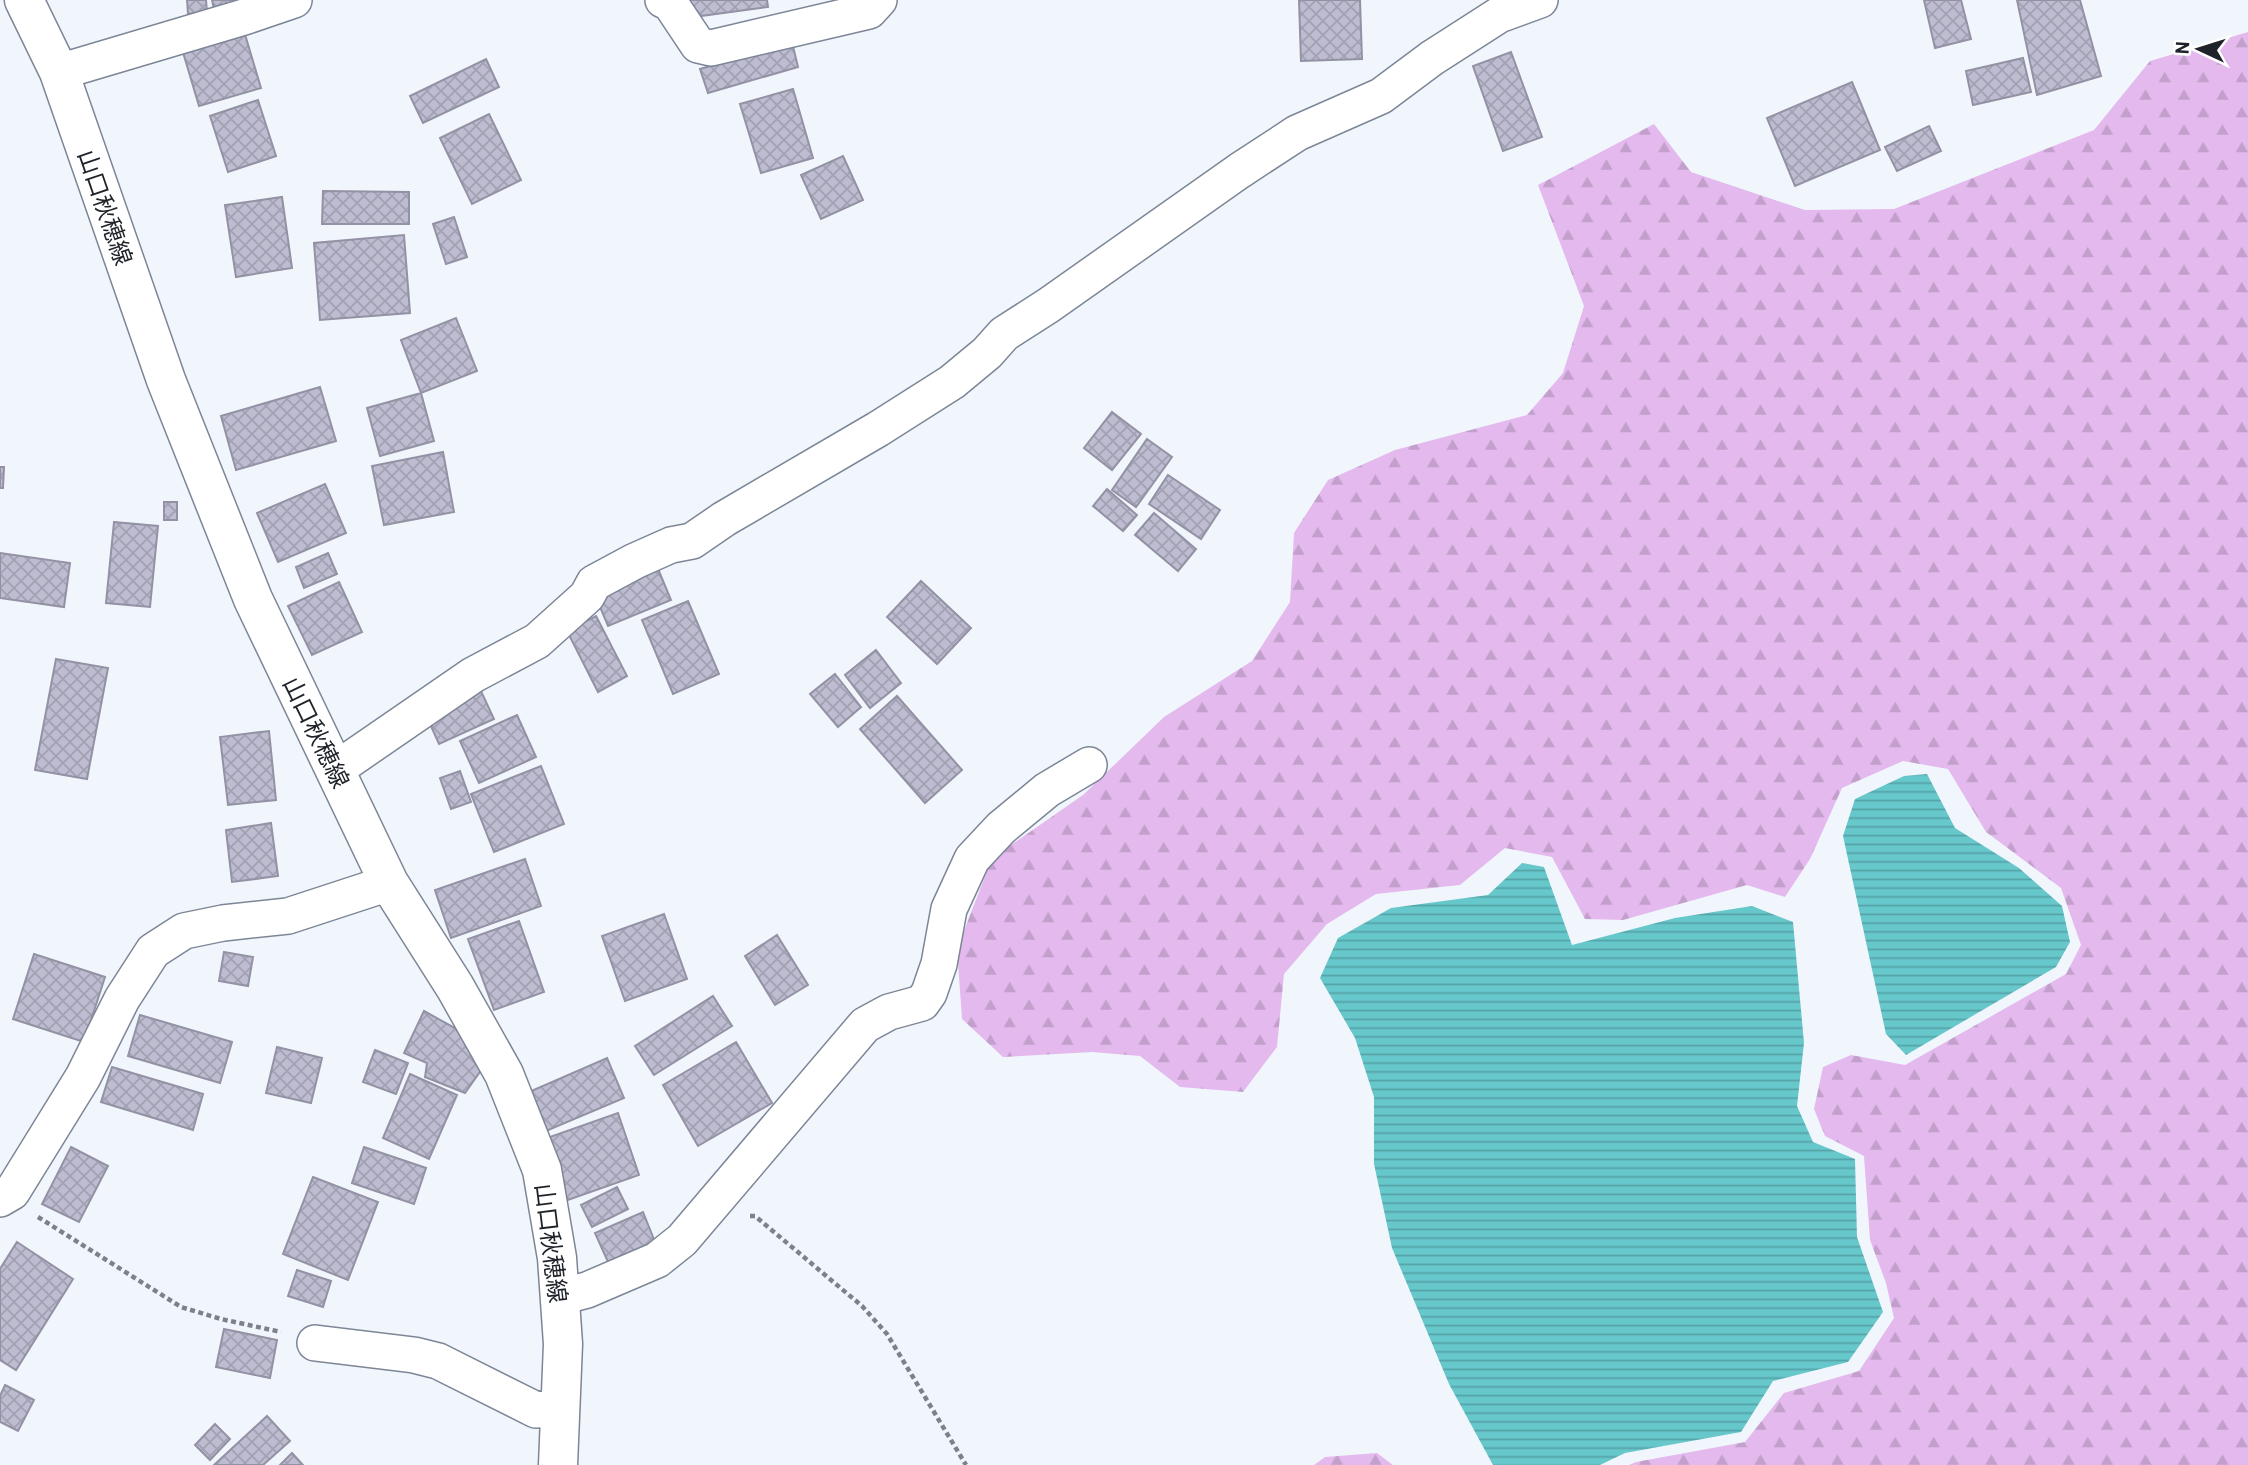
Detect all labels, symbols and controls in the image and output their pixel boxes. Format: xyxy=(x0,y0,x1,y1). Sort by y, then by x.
north arrow xyxy=(2164,14,2234,84)
text: N xyxy=(2170,41,2193,55)
street label: 山口秋穂線 xyxy=(73,146,139,268)
street label: 山口秋穂線 xyxy=(278,672,356,792)
street label: 山口秋穂線 xyxy=(530,1182,574,1304)

